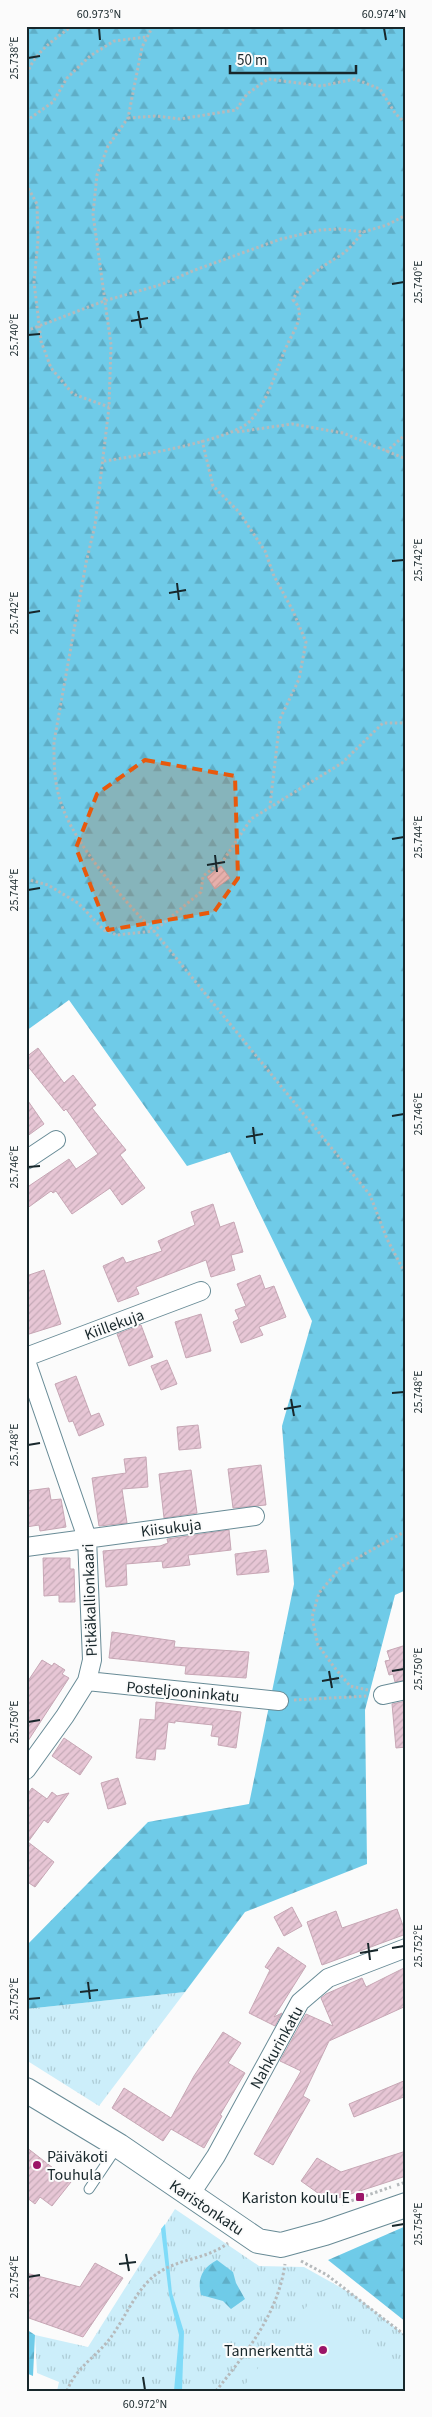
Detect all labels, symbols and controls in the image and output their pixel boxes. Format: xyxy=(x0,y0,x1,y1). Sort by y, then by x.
text: 60.973°N xyxy=(77,6,121,23)
text: 60.974°N xyxy=(362,6,406,23)
text: 25.738°E xyxy=(6,36,23,80)
scale bar xyxy=(230,42,356,74)
text: 50 m xyxy=(237,50,267,71)
text: 25.740°E xyxy=(410,260,427,304)
text: 25.740°E xyxy=(6,313,23,357)
text: 25.742°E xyxy=(410,538,427,582)
text: 25.742°E xyxy=(6,591,23,635)
text: 25.744°E xyxy=(410,815,427,859)
text: 25.744°E xyxy=(6,868,23,912)
text: 25.746°E xyxy=(410,1092,427,1136)
text: 25.746°E xyxy=(6,1145,23,1189)
street label: Kiillekuja xyxy=(82,1304,147,1346)
text: 25.748°E xyxy=(410,1370,427,1414)
text: 25.748°E xyxy=(6,1423,23,1467)
street label: Kiisukuja xyxy=(140,1513,203,1543)
street label: Pitkäkallionkaari xyxy=(77,1543,103,1657)
text: 25.750°E xyxy=(410,1647,427,1691)
street label: Posteljooninkatu xyxy=(125,1676,240,1708)
text: 25.750°E xyxy=(6,1700,23,1744)
text: 25.752°E xyxy=(410,1924,427,1968)
text: 25.752°E xyxy=(6,1977,23,2021)
street label: Nahkurinkatu xyxy=(245,2002,309,2093)
place label: Päiväkoti Touhula xyxy=(47,2146,108,2186)
marker: Päiväkoti Touhula xyxy=(31,2159,43,2171)
street label: Karistonkatu xyxy=(165,2175,248,2241)
place label: Kariston koulu E xyxy=(242,2187,350,2209)
marker: Kariston koulu E xyxy=(354,2191,366,2203)
text: 25.754°E xyxy=(410,2202,427,2246)
text: 25.754°E xyxy=(6,2255,23,2299)
place label: Tannerkenttä xyxy=(224,2340,313,2362)
marker: Tannerkenttä xyxy=(317,2344,329,2356)
text: 60.972°N xyxy=(123,2396,167,2413)

